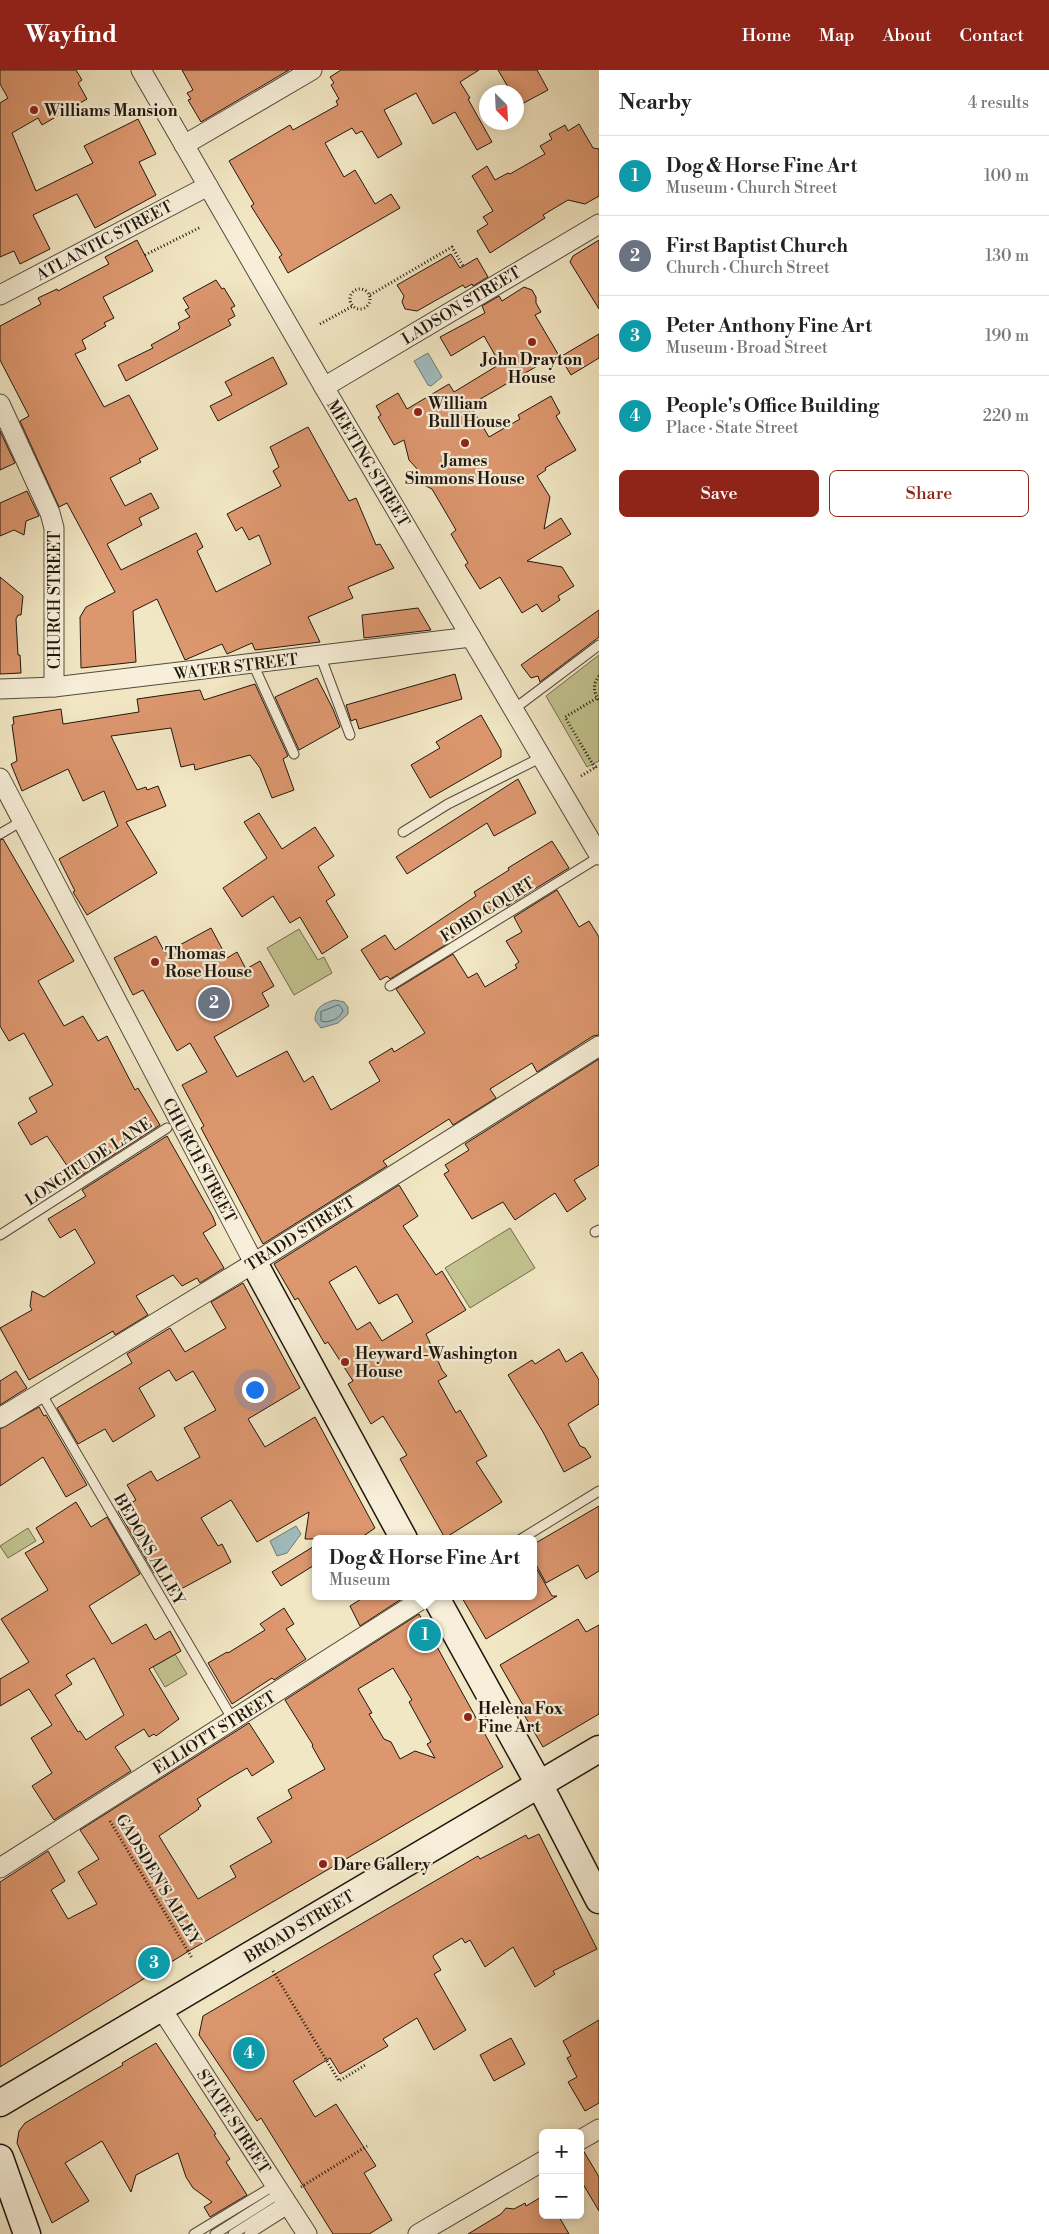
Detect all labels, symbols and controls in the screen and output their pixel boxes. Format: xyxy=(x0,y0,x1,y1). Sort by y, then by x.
text: Wayfind xyxy=(25,20,117,50)
text: Home xyxy=(742,24,791,47)
text: Map xyxy=(819,24,855,47)
text: About xyxy=(883,24,932,47)
text: Contact xyxy=(960,24,1024,47)
north arrow xyxy=(479,85,524,130)
text: Nearby xyxy=(619,90,692,116)
text: 4 results xyxy=(968,93,1029,113)
place label: Williams Mansion xyxy=(43,101,178,121)
marker: Williams Mansion xyxy=(28,104,40,116)
text: Dog & Horse Fine Art xyxy=(666,154,857,178)
text: 1 xyxy=(631,166,639,186)
text: 100 m xyxy=(984,166,1029,186)
text: Museum · Church Street xyxy=(666,178,837,198)
street label: ATLANTIC STREET xyxy=(32,196,176,286)
text: First Baptist Church xyxy=(666,234,848,258)
text: 2 xyxy=(630,246,640,266)
text: 130 m xyxy=(985,246,1029,266)
text: Church · Church Street xyxy=(666,258,830,278)
street label: LADSON STREET xyxy=(398,262,525,349)
text: Peter Anthony Fine Art xyxy=(666,314,872,338)
text: 3 xyxy=(630,326,640,346)
text: 190 m xyxy=(985,326,1029,346)
marker: John Drayton House xyxy=(526,336,538,348)
text: Museum · Broad Street xyxy=(666,338,828,358)
place label: John Drayton House xyxy=(480,350,582,388)
place label: William Bull House xyxy=(427,394,511,432)
text: People's Office Building xyxy=(666,394,879,418)
street label: MEETING STREET xyxy=(322,396,414,531)
marker: William Bull House xyxy=(412,406,424,418)
text: 4 xyxy=(630,406,640,426)
text: 220 m xyxy=(983,406,1029,426)
text: Place · State Street xyxy=(666,418,799,438)
marker: James Simmons House xyxy=(459,437,471,449)
place label: James Simmons House xyxy=(405,451,525,489)
button: Save xyxy=(619,470,819,517)
button: Share xyxy=(829,470,1029,517)
street label: CHURCH STREET xyxy=(45,531,65,669)
street label: WATER STREET xyxy=(172,649,299,685)
street label: FORD COURT xyxy=(437,873,538,947)
place label: Thomas Rose House xyxy=(165,944,252,982)
marker: Thomas Rose House xyxy=(149,956,161,968)
pin: 2 xyxy=(198,984,230,1022)
street label: CHURCH STREET xyxy=(158,1095,240,1226)
street label: LONGITUDE LANE xyxy=(21,1113,156,1210)
street label: TRADD STREET xyxy=(242,1192,359,1276)
place label: Heyward-Washington House xyxy=(355,1344,518,1382)
marker: Heyward-Washington House xyxy=(339,1356,351,1368)
your location xyxy=(242,1377,268,1403)
street label: BEDONS ALLEY xyxy=(109,1489,190,1610)
popup xyxy=(312,1535,537,1600)
text: Dog & Horse Fine Art xyxy=(329,1546,520,1570)
text: Museum xyxy=(329,1570,390,1590)
pin: 1 xyxy=(409,1616,441,1654)
street label: ELLIOTT STREET xyxy=(149,1687,280,1779)
place label: Helena Fox Fine Art xyxy=(478,1699,564,1737)
marker: Helena Fox Fine Art xyxy=(462,1711,474,1723)
street label: GADSDEN'S ALLEY xyxy=(111,1811,206,1950)
place label: Dare Gallery xyxy=(333,1855,432,1875)
marker: Dare Gallery xyxy=(317,1858,329,1870)
street label: BROAD STREET xyxy=(240,1886,358,1968)
pin: 3 xyxy=(138,1944,170,1982)
pin: 4 xyxy=(233,2034,265,2072)
street label: STATE STREET xyxy=(192,2066,274,2178)
map controls xyxy=(539,2129,584,2219)
button: + xyxy=(539,2129,584,2174)
button: − xyxy=(539,2174,584,2219)

